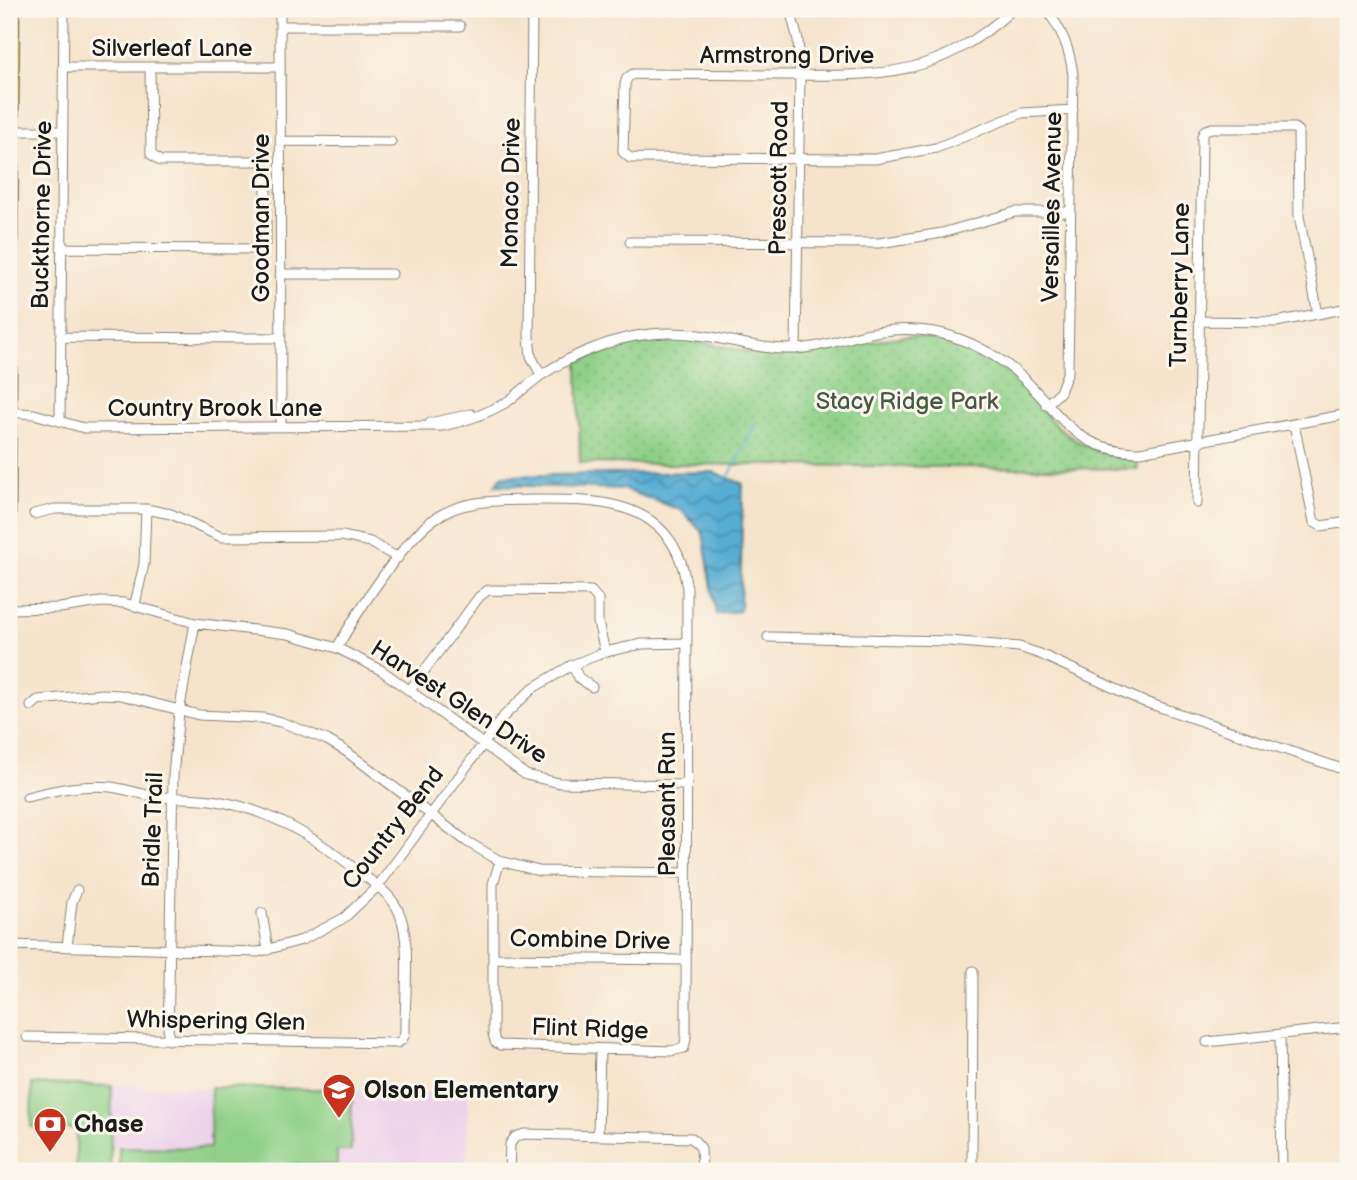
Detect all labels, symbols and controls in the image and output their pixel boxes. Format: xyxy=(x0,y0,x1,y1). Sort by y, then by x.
street label: Silverleaf Lane xyxy=(92,34,252,63)
street label: Armstrong Drive xyxy=(700,41,874,70)
street label: Prescott Road xyxy=(763,100,795,256)
street label: Versailles Avenue xyxy=(1036,111,1068,303)
street label: Monaco Drive xyxy=(495,117,527,269)
street label: Buckthorne Drive xyxy=(26,120,58,310)
street label: Goodman Drive xyxy=(247,134,276,302)
street label: Turnberry Lane xyxy=(1164,202,1196,368)
park label: Stacy Ridge Park xyxy=(816,387,998,416)
street label: Country Brook Lane xyxy=(108,394,322,423)
street label: Harvest Glen Drive xyxy=(365,634,553,770)
street label: Pleasant Run xyxy=(653,732,682,876)
street label: Country Bend xyxy=(336,761,450,895)
street label: Bridle Trail xyxy=(136,772,170,888)
street label: Combine Drive xyxy=(509,924,671,956)
street label: Whispering Glen xyxy=(126,1005,306,1037)
street label: Flint Ridge xyxy=(531,1012,649,1046)
school or university icon: Olson Elementary xyxy=(320,1071,358,1120)
place label: Olson Elementary xyxy=(364,1076,559,1105)
bank icon: Chase xyxy=(31,1105,69,1154)
place label: Chase xyxy=(74,1110,144,1139)

